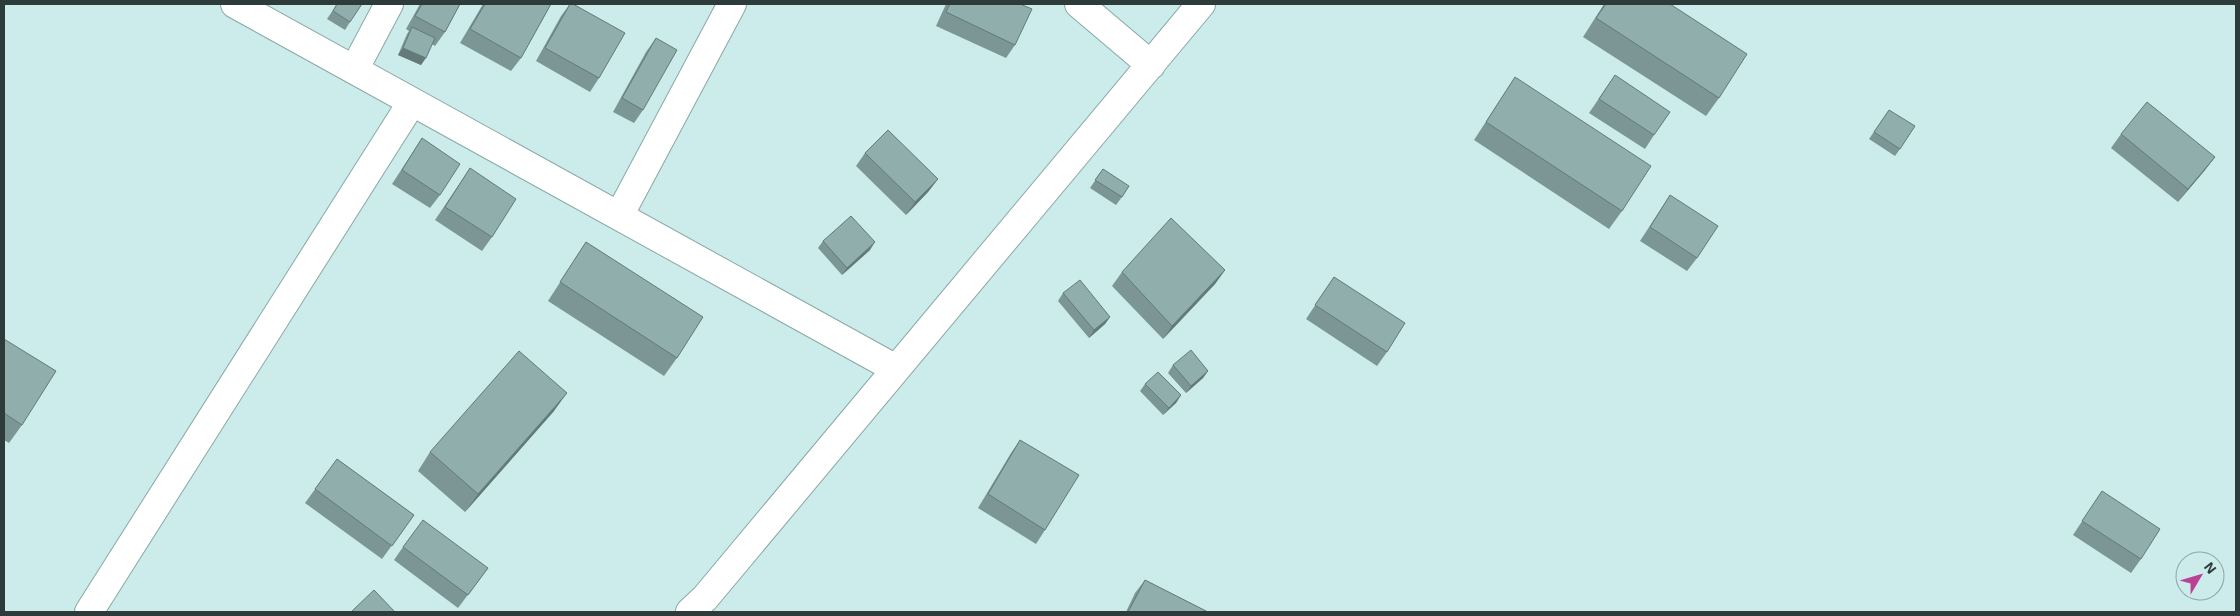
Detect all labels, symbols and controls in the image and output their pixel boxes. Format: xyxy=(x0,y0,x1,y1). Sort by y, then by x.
north arrow xyxy=(2175,551,2225,601)
text: N xyxy=(2201,558,2220,577)

